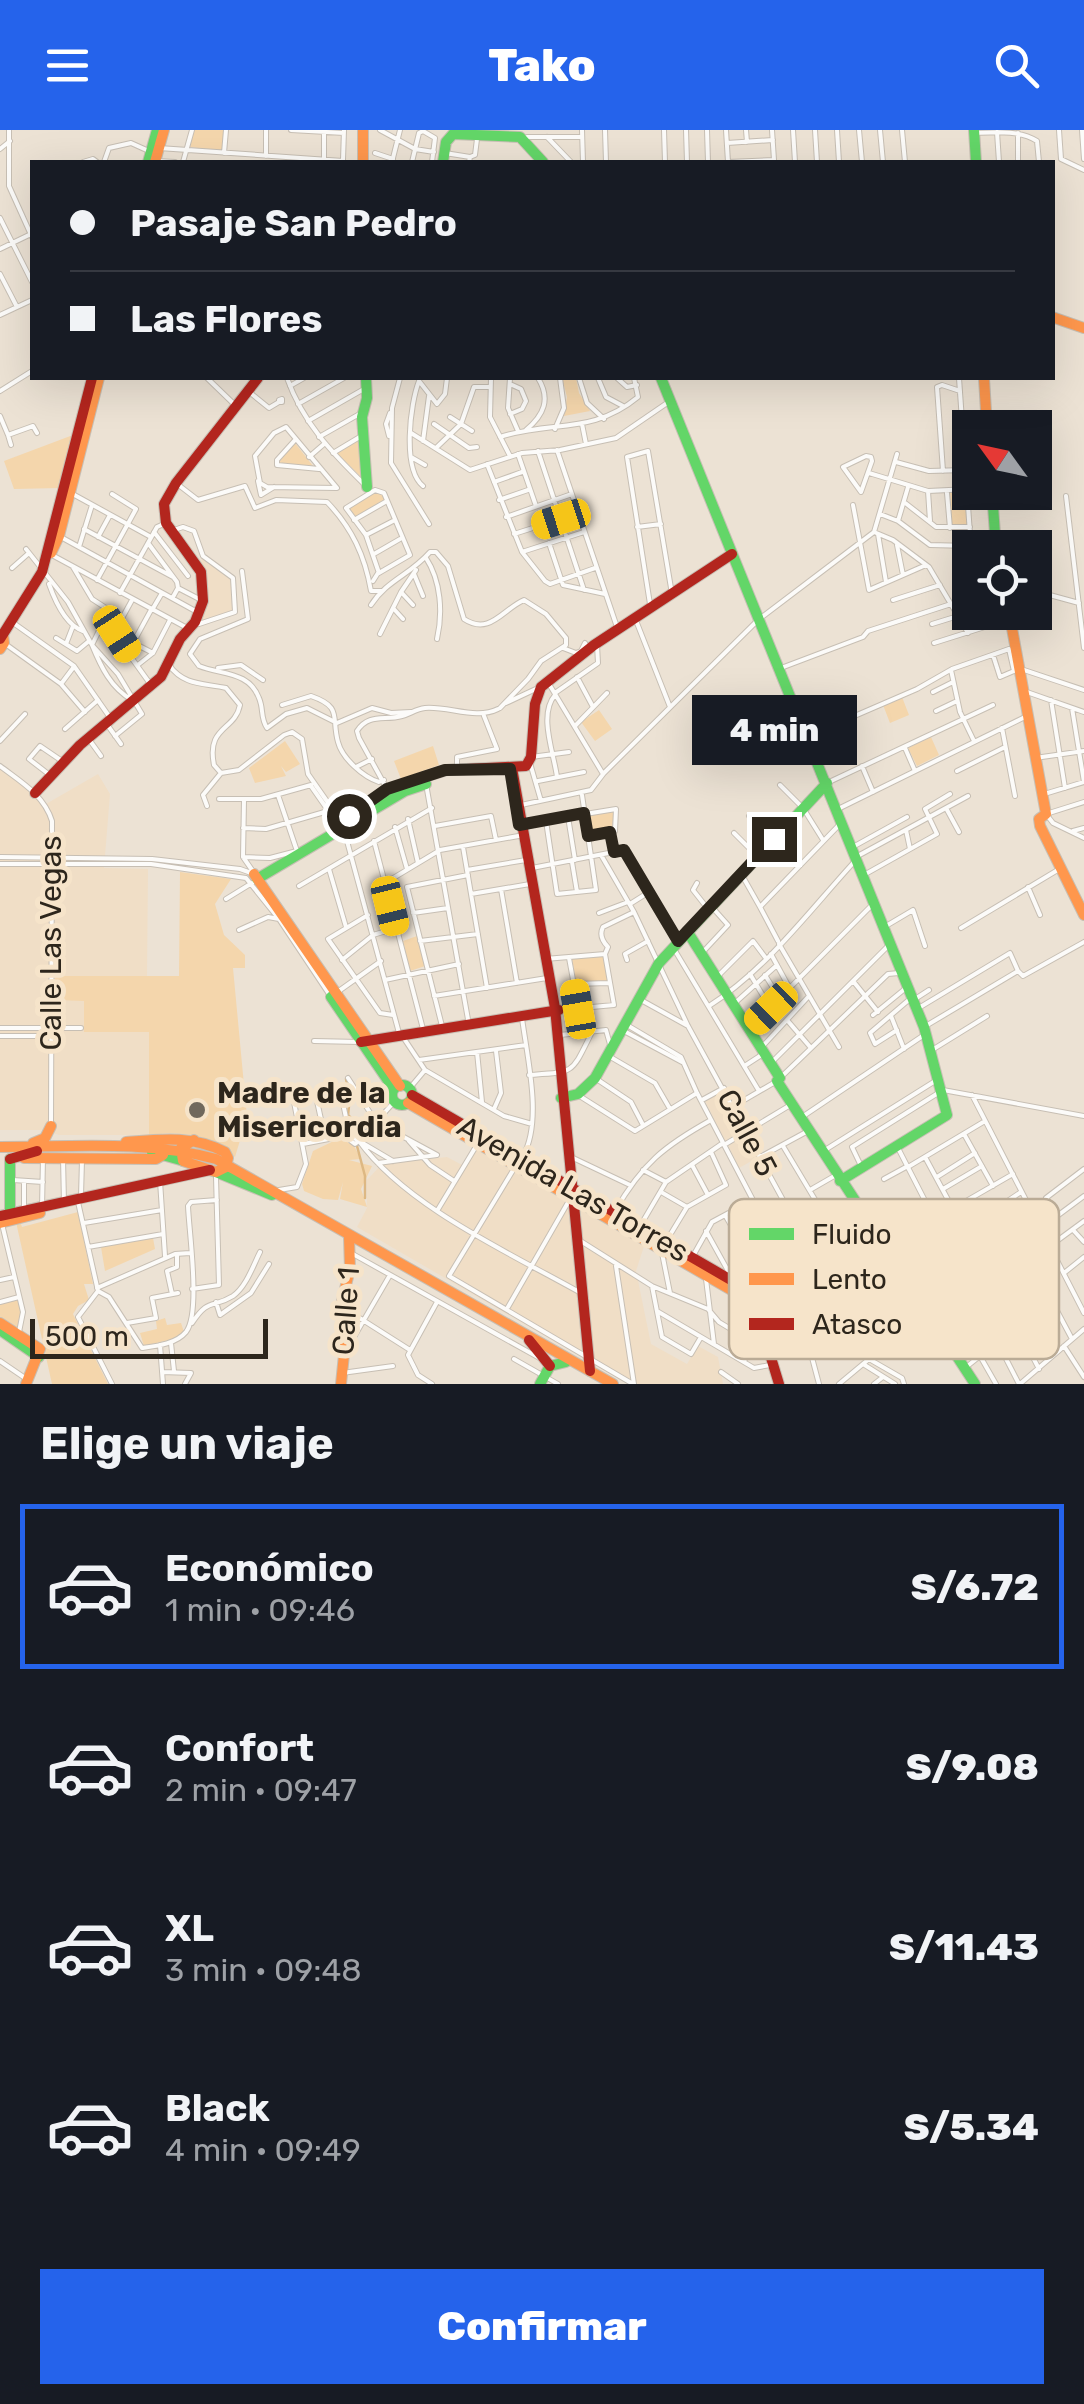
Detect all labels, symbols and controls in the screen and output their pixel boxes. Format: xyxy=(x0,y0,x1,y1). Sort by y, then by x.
icon: menu xyxy=(40,38,95,93)
icon: search xyxy=(989,38,1044,93)
text: Tako xyxy=(488,39,596,92)
text: Pasaje San Pedro xyxy=(130,200,457,246)
text: Las Flores xyxy=(130,296,322,342)
north arrow xyxy=(952,410,1052,510)
map controls xyxy=(952,410,1052,630)
car xyxy=(528,495,594,543)
button: locate xyxy=(952,530,1052,630)
car xyxy=(88,601,146,667)
callout: 4 min xyxy=(692,694,856,764)
text: 4 min xyxy=(730,711,819,749)
route start xyxy=(327,794,372,839)
route end xyxy=(752,817,797,862)
street label: Calle Las Vegas xyxy=(33,835,69,1051)
car xyxy=(368,873,412,939)
car xyxy=(739,976,803,1040)
car xyxy=(558,977,598,1041)
place label: Madre de la Misericordia xyxy=(217,1075,402,1145)
street label: Calle 5 xyxy=(709,1083,785,1183)
marker: Madre de la Misericordia xyxy=(186,1099,208,1121)
street label: Avenida Las Torres xyxy=(451,1108,695,1270)
legend xyxy=(729,1199,1059,1359)
text: Fluido xyxy=(812,1218,892,1251)
text: Lento xyxy=(812,1263,887,1296)
street label: Calle 1 xyxy=(325,1266,367,1356)
text: Atasco xyxy=(812,1308,902,1341)
scale bar xyxy=(30,1314,268,1358)
text: 500 m xyxy=(45,1320,129,1353)
text: Elige un viaje xyxy=(40,1417,334,1470)
icon: car xyxy=(45,1542,135,1632)
text: Económico xyxy=(165,1545,374,1591)
text: S/6.72 xyxy=(911,1564,1039,1610)
text: 1 min · 09:46 xyxy=(165,1591,355,1629)
icon: car xyxy=(45,1722,135,1812)
text: Confort xyxy=(165,1725,314,1771)
text: S/9.08 xyxy=(906,1744,1039,1790)
text: 2 min · 09:47 xyxy=(165,1771,357,1809)
icon: car xyxy=(45,1902,135,1992)
text: XL xyxy=(165,1905,214,1951)
text: S/11.43 xyxy=(889,1924,1039,1970)
text: 3 min · 09:48 xyxy=(165,1951,362,1989)
icon: car xyxy=(45,2082,135,2172)
text: Black xyxy=(165,2085,270,2131)
text: S/5.34 xyxy=(904,2104,1039,2150)
text: 4 min · 09:49 xyxy=(165,2131,361,2169)
button: Confirmar xyxy=(40,2269,1044,2384)

